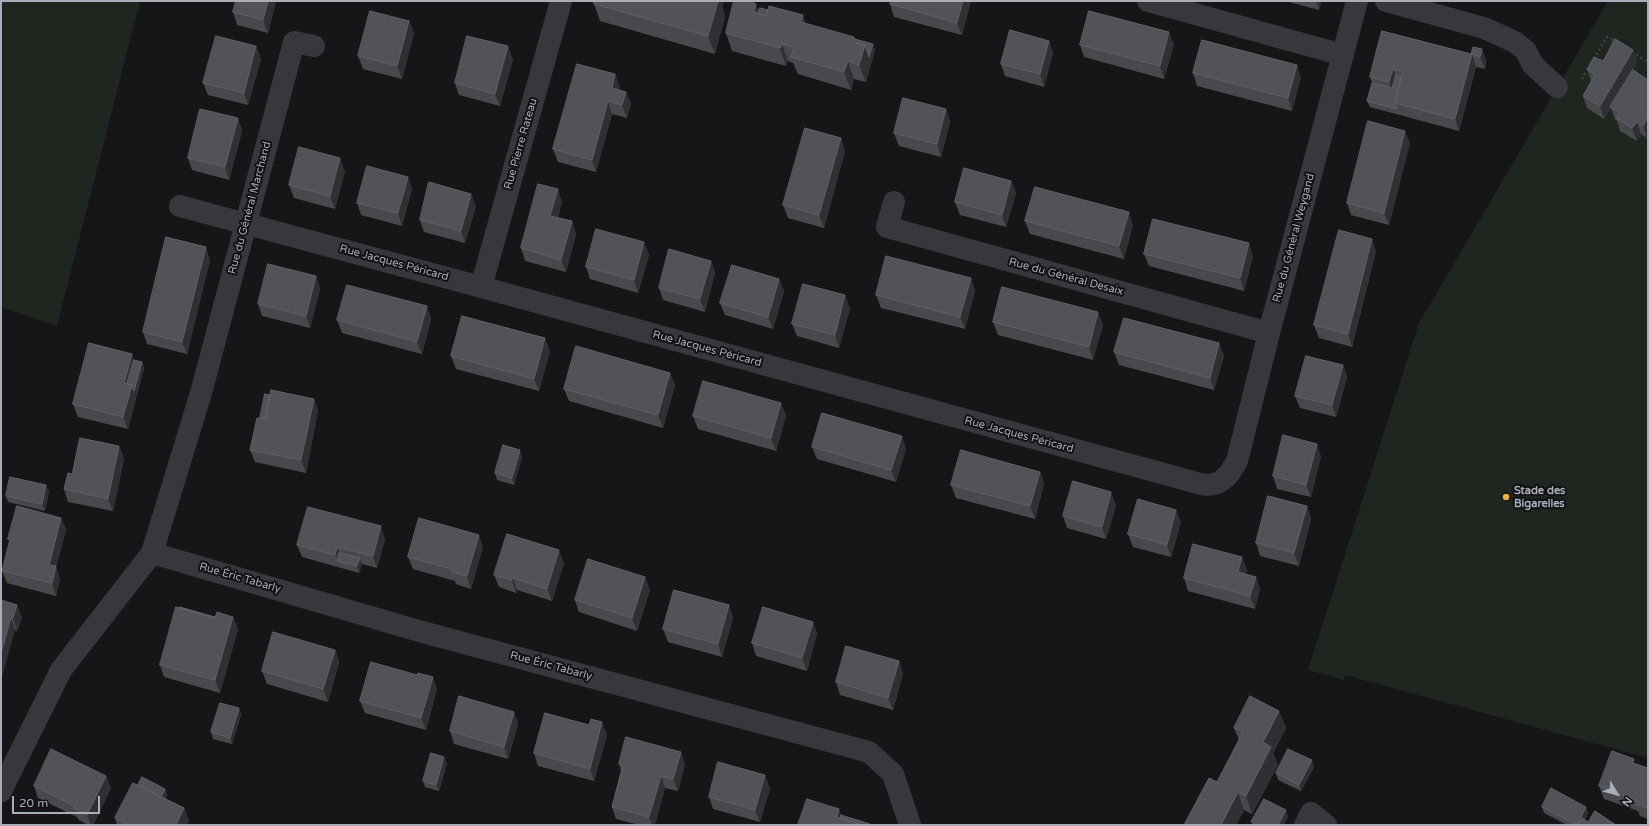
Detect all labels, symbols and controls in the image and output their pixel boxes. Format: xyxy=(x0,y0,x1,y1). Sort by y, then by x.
street label: Rue Pierre Rateau xyxy=(502,97,540,191)
street label: Rue du Général Marchand xyxy=(226,140,274,276)
street label: Rue du Général Weygand xyxy=(1270,172,1318,304)
street label: Rue Jacques Péricard xyxy=(338,242,450,284)
street label: Rue du Général Desaix xyxy=(1007,255,1125,299)
street label: Rue Jacques Péricard xyxy=(651,328,763,370)
street label: Rue Jacques Péricard xyxy=(963,414,1075,456)
place label: Stade des Bigarelles xyxy=(1514,484,1565,510)
marker: Stade des Bigarelles xyxy=(1501,492,1511,502)
street label: Rue Éric Tabarly xyxy=(198,560,282,596)
street label: Rue Éric Tabarly xyxy=(509,649,593,683)
north arrow xyxy=(1597,774,1637,814)
scale bar xyxy=(14,788,102,814)
text: N xyxy=(1619,794,1635,809)
text: 20 m xyxy=(19,796,48,810)

